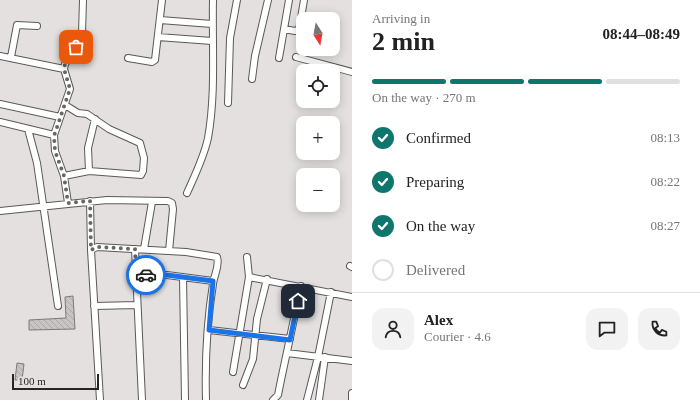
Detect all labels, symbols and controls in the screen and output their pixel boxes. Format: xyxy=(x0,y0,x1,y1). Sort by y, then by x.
text: Arriving in xyxy=(372,11,430,26)
north arrow xyxy=(296,12,340,56)
map controls xyxy=(296,12,340,212)
text: 08:44–08:49 xyxy=(603,26,680,42)
text: 2 min xyxy=(372,27,435,56)
pin xyxy=(59,30,93,64)
icon: bag xyxy=(65,36,87,58)
button: locate xyxy=(296,64,340,108)
text: On the way · 270 m xyxy=(372,90,476,105)
button: + xyxy=(296,116,340,160)
icon: check xyxy=(372,127,394,149)
text: Confirmed xyxy=(406,130,471,146)
text: 08:13 xyxy=(650,130,680,145)
button: − xyxy=(296,168,340,212)
icon: check xyxy=(372,171,394,193)
text: Preparing xyxy=(406,174,464,190)
text: 08:22 xyxy=(650,174,680,189)
icon: check xyxy=(372,215,394,237)
text: On the way xyxy=(406,218,475,234)
text: 08:27 xyxy=(650,218,680,233)
courier xyxy=(126,255,166,295)
text: Delivered xyxy=(406,262,465,278)
icon: car xyxy=(135,264,157,286)
pin xyxy=(281,284,315,318)
icon: home xyxy=(287,290,309,312)
button: person xyxy=(372,308,414,350)
button: chat xyxy=(586,308,628,350)
button: phone xyxy=(638,308,680,350)
text: Alex xyxy=(424,312,453,328)
text: Courier · 4.6 xyxy=(424,329,491,344)
scale bar xyxy=(12,372,99,391)
text: 100 m xyxy=(18,375,46,387)

